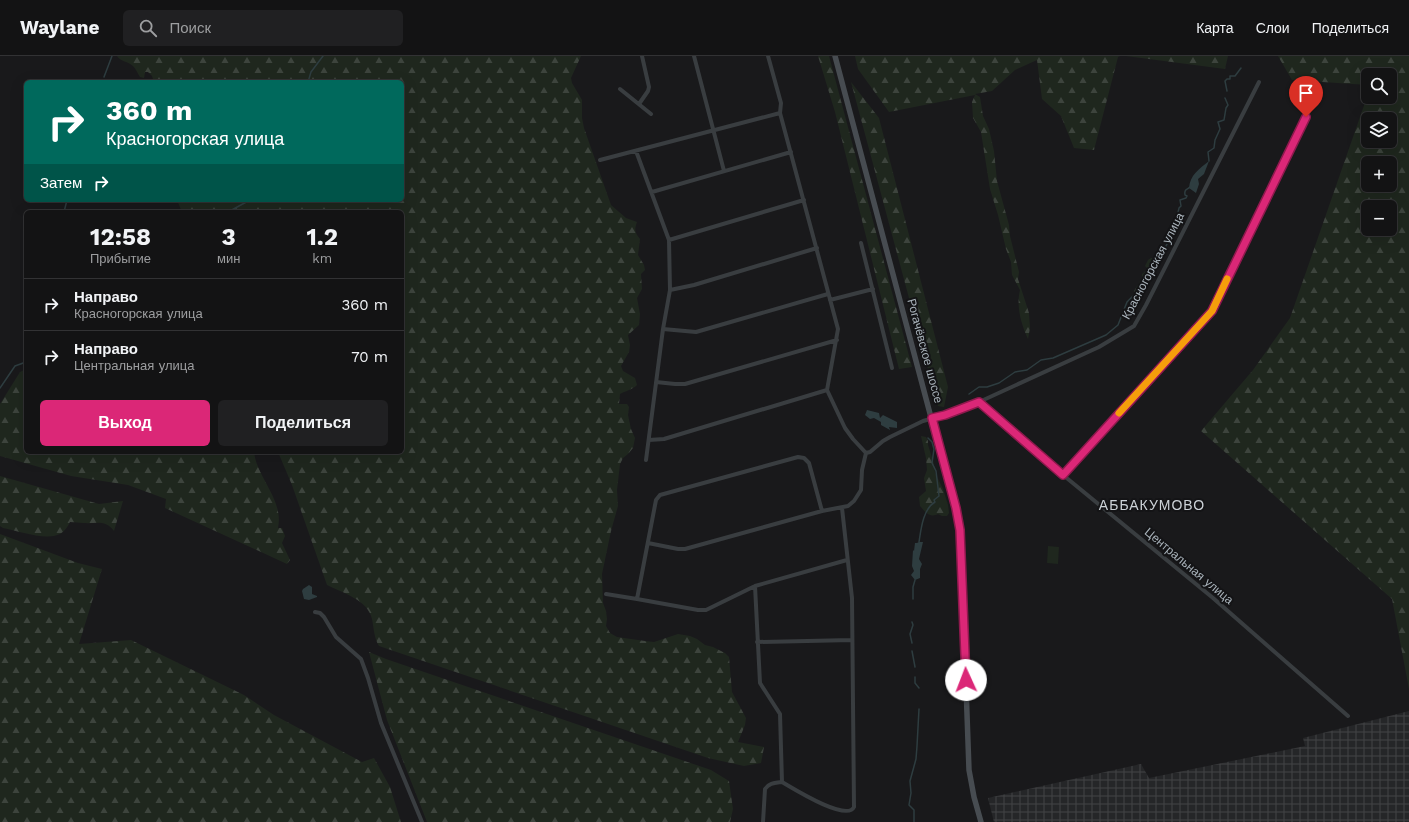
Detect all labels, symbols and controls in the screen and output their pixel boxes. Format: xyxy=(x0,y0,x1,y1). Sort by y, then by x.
search box xyxy=(123,10,403,46)
text: Waylane xyxy=(20,16,99,39)
icon: search xyxy=(137,17,159,39)
text: Поиск xyxy=(169,19,211,37)
text: Карта xyxy=(1196,20,1234,36)
text: Слои xyxy=(1256,20,1290,36)
text: Поделиться xyxy=(1312,20,1389,36)
map controls xyxy=(1361,68,1397,236)
button: search xyxy=(1361,68,1397,104)
pin xyxy=(1289,76,1323,117)
icon: arrive xyxy=(1295,82,1317,104)
text: 360 m xyxy=(106,94,192,127)
icon: right xyxy=(40,96,92,148)
button: layers xyxy=(1361,112,1397,148)
text: Красногорская улица xyxy=(106,128,284,149)
button: + xyxy=(1361,156,1397,192)
icon: right xyxy=(90,172,112,194)
text: Затем xyxy=(40,174,82,192)
button: − xyxy=(1361,200,1397,236)
street label: Красногорская улица xyxy=(1119,210,1187,322)
text: 12:58 xyxy=(90,223,151,251)
text: 3 xyxy=(222,223,236,251)
text: 1.2 xyxy=(306,223,338,251)
text: Прибытие xyxy=(90,251,151,266)
text: мин xyxy=(217,251,240,266)
text: km xyxy=(312,251,332,266)
text: Направо xyxy=(74,288,138,306)
icon: right xyxy=(40,294,62,316)
text: 360 m xyxy=(341,296,388,314)
street label: Рогачёвское шоссе xyxy=(904,297,946,405)
text: Красногорская улица xyxy=(74,306,203,321)
text: Направо xyxy=(74,340,138,358)
icon: right xyxy=(40,346,62,368)
text: 70 m xyxy=(351,348,388,366)
text: Центральная улица xyxy=(74,358,194,373)
button: Выход xyxy=(40,400,210,446)
button: Поделиться xyxy=(218,400,388,446)
district label: АББАКУМОВО xyxy=(1099,497,1205,513)
street label: Центральная улица xyxy=(1142,525,1236,607)
position arrow xyxy=(945,659,987,701)

